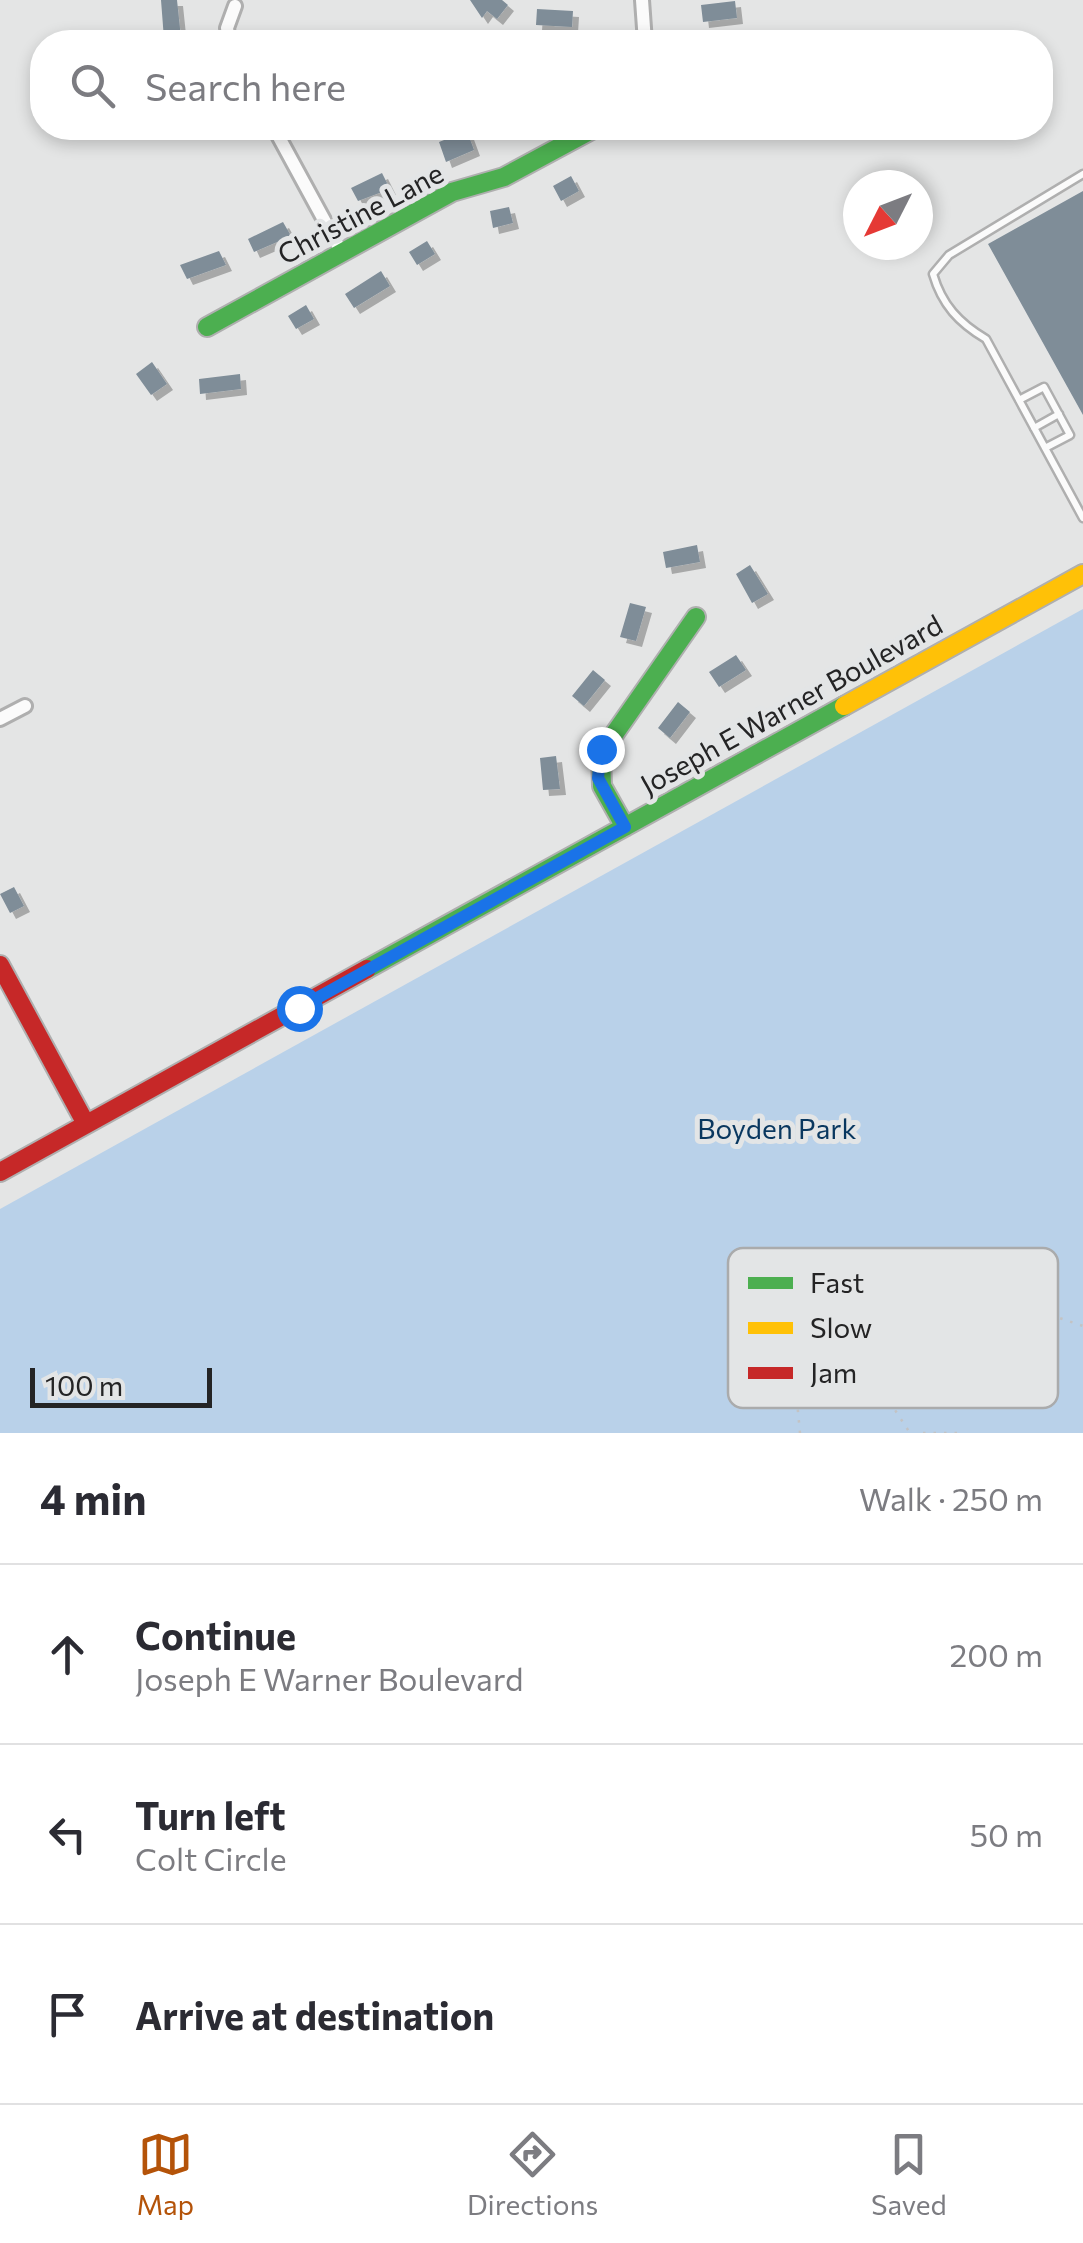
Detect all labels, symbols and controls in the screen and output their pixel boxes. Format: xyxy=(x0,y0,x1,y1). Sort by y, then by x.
search box xyxy=(30,30,1053,140)
icon: search xyxy=(65,58,120,113)
text: Search here xyxy=(145,62,346,109)
street label: Christine Lane xyxy=(271,155,449,271)
north arrow xyxy=(843,170,933,260)
street label: Joseph E Warner Boulevard xyxy=(634,607,948,801)
route end xyxy=(579,727,625,773)
route start xyxy=(277,986,323,1032)
park label: Boyden Park xyxy=(697,1111,857,1145)
legend xyxy=(728,1248,1058,1408)
text: Fast xyxy=(810,1265,864,1299)
text: Slow xyxy=(810,1310,872,1344)
text: Jam xyxy=(810,1355,857,1389)
scale bar xyxy=(30,1363,212,1408)
text: 100 m xyxy=(45,1368,123,1402)
text: 4 min xyxy=(40,1472,146,1524)
text: Walk · 250 m xyxy=(859,1478,1043,1518)
text: Continue xyxy=(135,1611,296,1658)
icon: ahead xyxy=(40,1627,95,1682)
text: 200 m xyxy=(950,1634,1043,1674)
text: Joseph E Warner Boulevard xyxy=(135,1658,523,1698)
text: Turn left xyxy=(135,1791,286,1838)
icon: left xyxy=(40,1807,95,1862)
text: 50 m xyxy=(970,1814,1043,1854)
text: Colt Circle xyxy=(135,1838,287,1878)
icon: arrive xyxy=(40,1987,95,2042)
text: Arrive at destination xyxy=(135,1991,494,2038)
tab: Map xyxy=(136,2127,194,2221)
tab: Directions xyxy=(467,2127,598,2221)
tab: Saved xyxy=(871,2127,947,2221)

